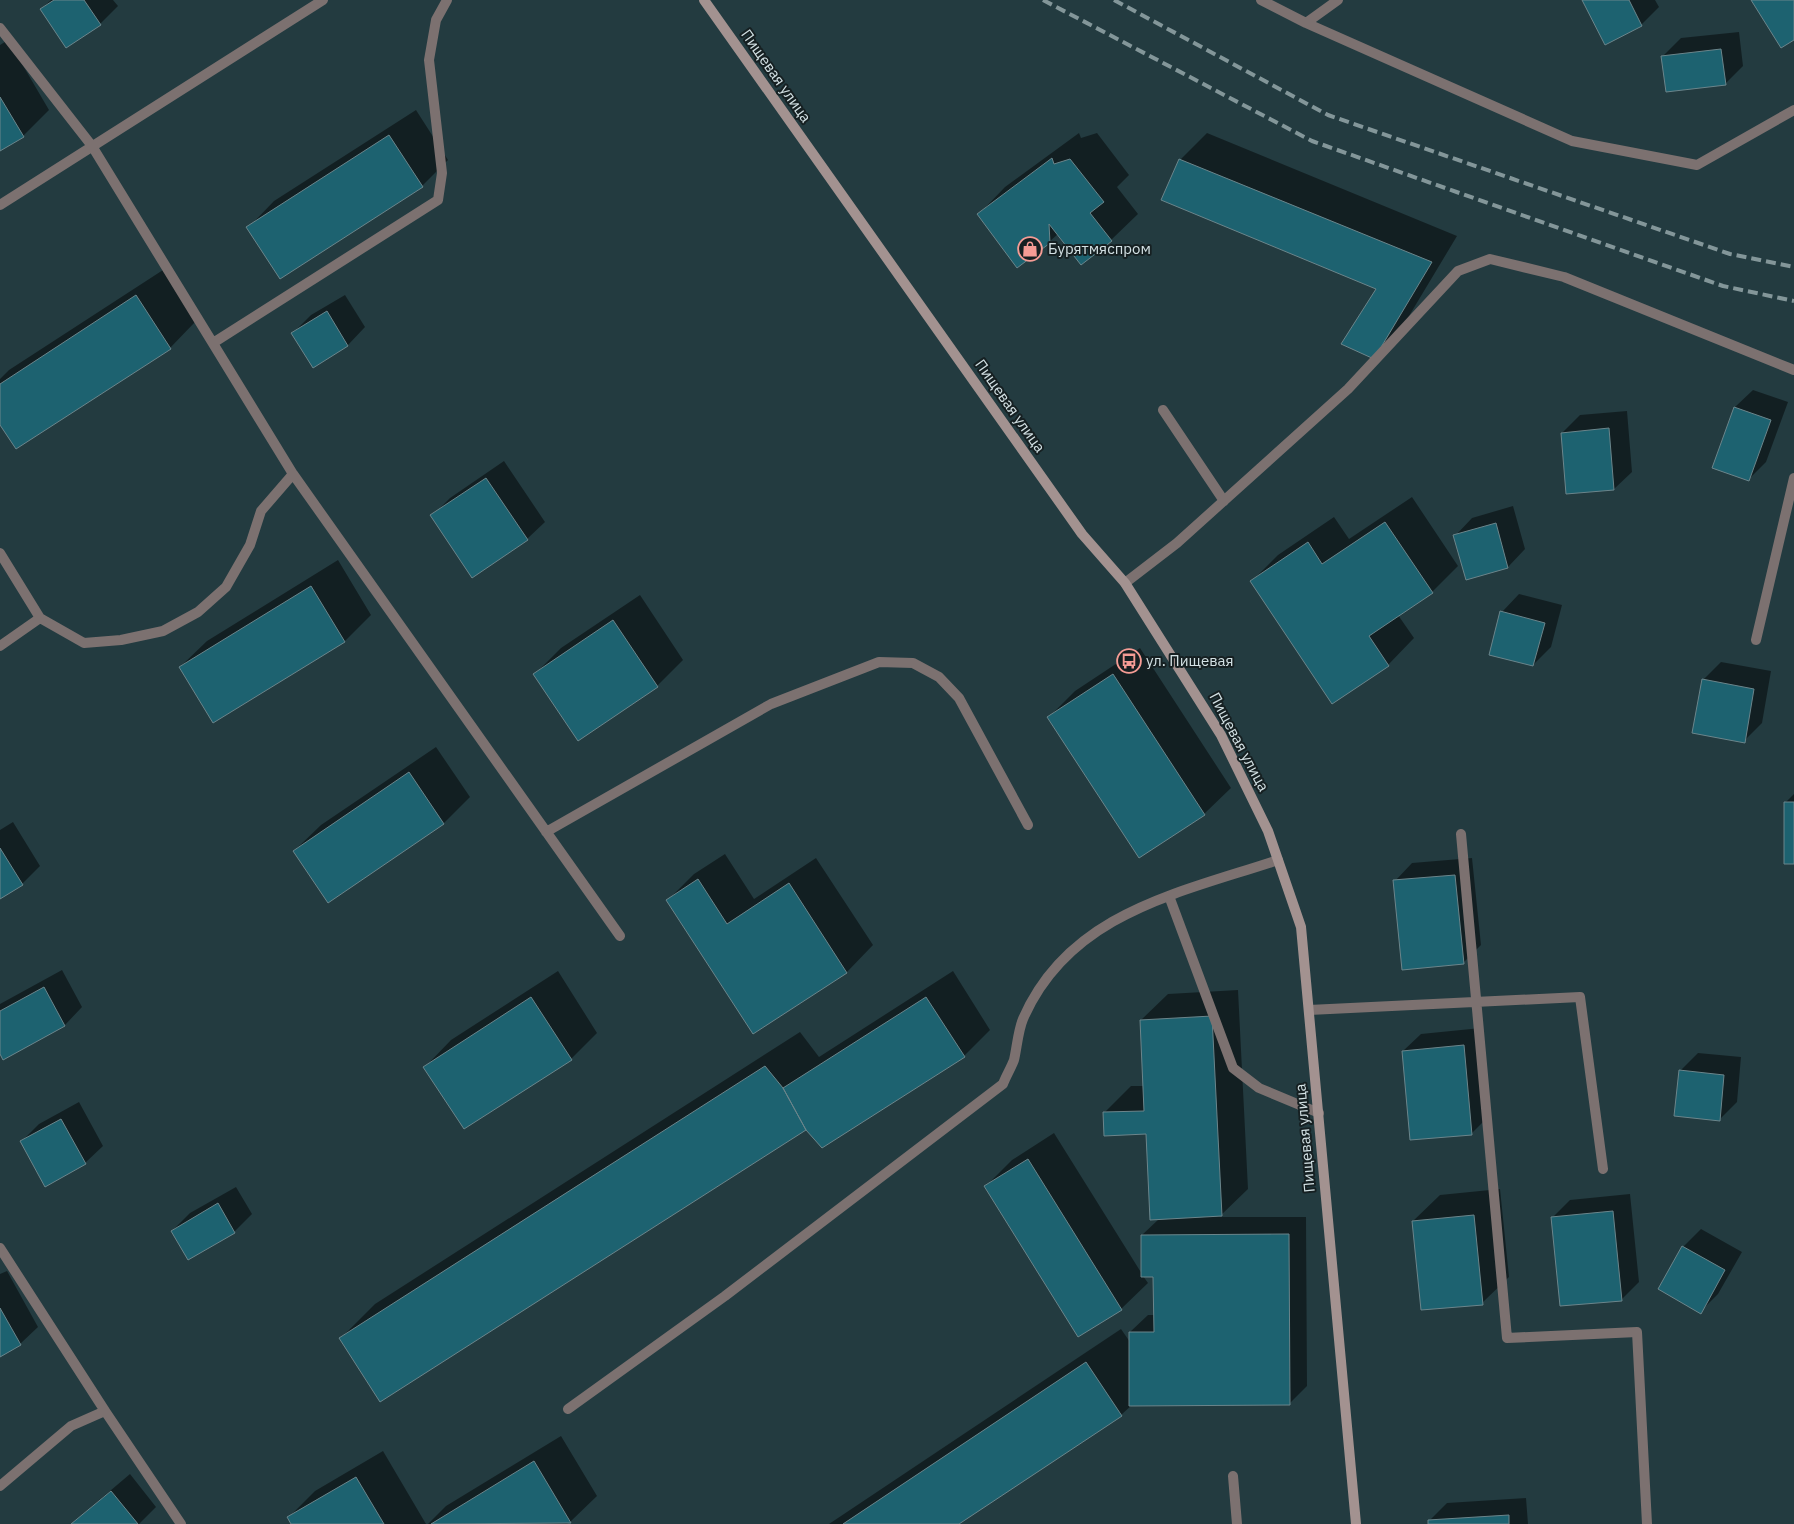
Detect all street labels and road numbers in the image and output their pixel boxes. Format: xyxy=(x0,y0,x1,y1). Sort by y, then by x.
street label: Пищевая улица xyxy=(737,26,816,126)
street label: Пищевая улица xyxy=(971,356,1050,456)
street label: Пищевая улица xyxy=(1205,689,1273,794)
street label: Пищевая улица xyxy=(1290,1083,1319,1193)

